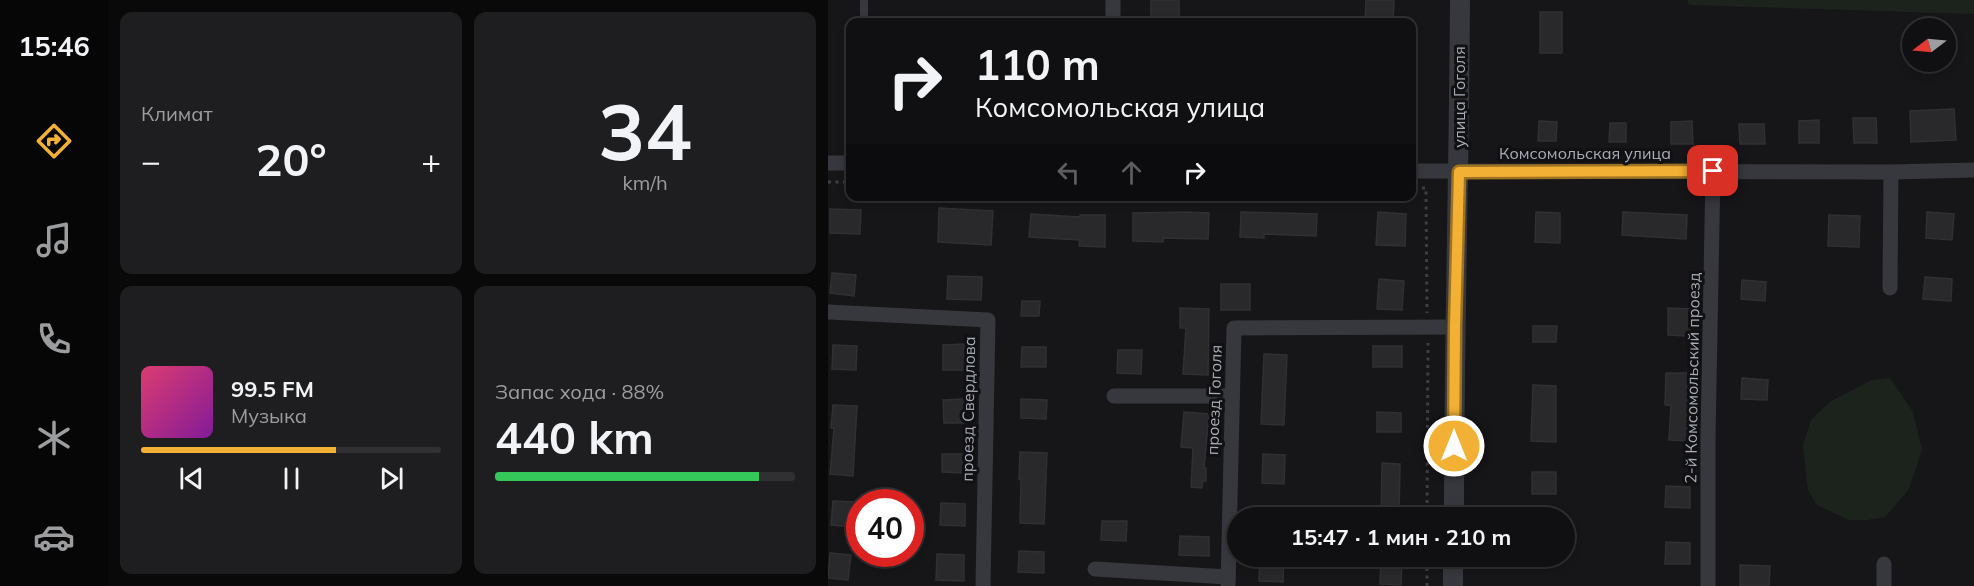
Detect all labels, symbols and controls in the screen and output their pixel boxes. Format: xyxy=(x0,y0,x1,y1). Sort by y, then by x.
north arrow xyxy=(1902,18,1956,72)
map controls xyxy=(1902,18,1956,72)
text: 15:46 xyxy=(18,29,90,63)
text: 110 m xyxy=(975,38,1100,91)
icon: right xyxy=(876,42,954,120)
street label: улица Гоголя xyxy=(1449,46,1469,148)
text: 34 xyxy=(598,82,692,180)
text: Комсомольская улица xyxy=(975,90,1265,124)
text: Климат xyxy=(141,101,213,126)
icon: directions xyxy=(33,120,75,162)
text: 20° xyxy=(255,131,327,187)
text: − xyxy=(141,140,161,181)
text: + xyxy=(421,140,441,181)
street label: Комсомольская улица xyxy=(1499,143,1671,163)
pin xyxy=(1687,145,1738,196)
icon: arrive xyxy=(1696,154,1729,187)
icon: left xyxy=(1052,156,1085,189)
icon: ahead xyxy=(1115,156,1148,189)
icon: right xyxy=(1178,156,1211,189)
text: km/h xyxy=(622,170,668,195)
icon: music xyxy=(33,219,75,261)
street label: 2-й Комсомольский проезд xyxy=(1680,272,1704,484)
icon: phone xyxy=(33,318,75,360)
street label: проезд Свердлова xyxy=(957,336,979,482)
street label: проезд Гоголя xyxy=(1202,345,1226,455)
text: 99.5 FM xyxy=(231,375,314,403)
text: Запас хода · 88% xyxy=(495,379,664,404)
text: Музыка xyxy=(231,403,307,428)
text: 440 km xyxy=(495,409,654,465)
position arrow xyxy=(1422,414,1486,478)
icon: climate xyxy=(33,417,75,459)
icon: previous xyxy=(175,462,208,495)
icon: pause xyxy=(275,462,308,495)
icon: next xyxy=(375,462,408,495)
speed limit sign: 40 xyxy=(846,489,924,567)
icon: car xyxy=(33,516,75,558)
text: 15:47 · 1 мин · 210 m xyxy=(1291,523,1511,551)

